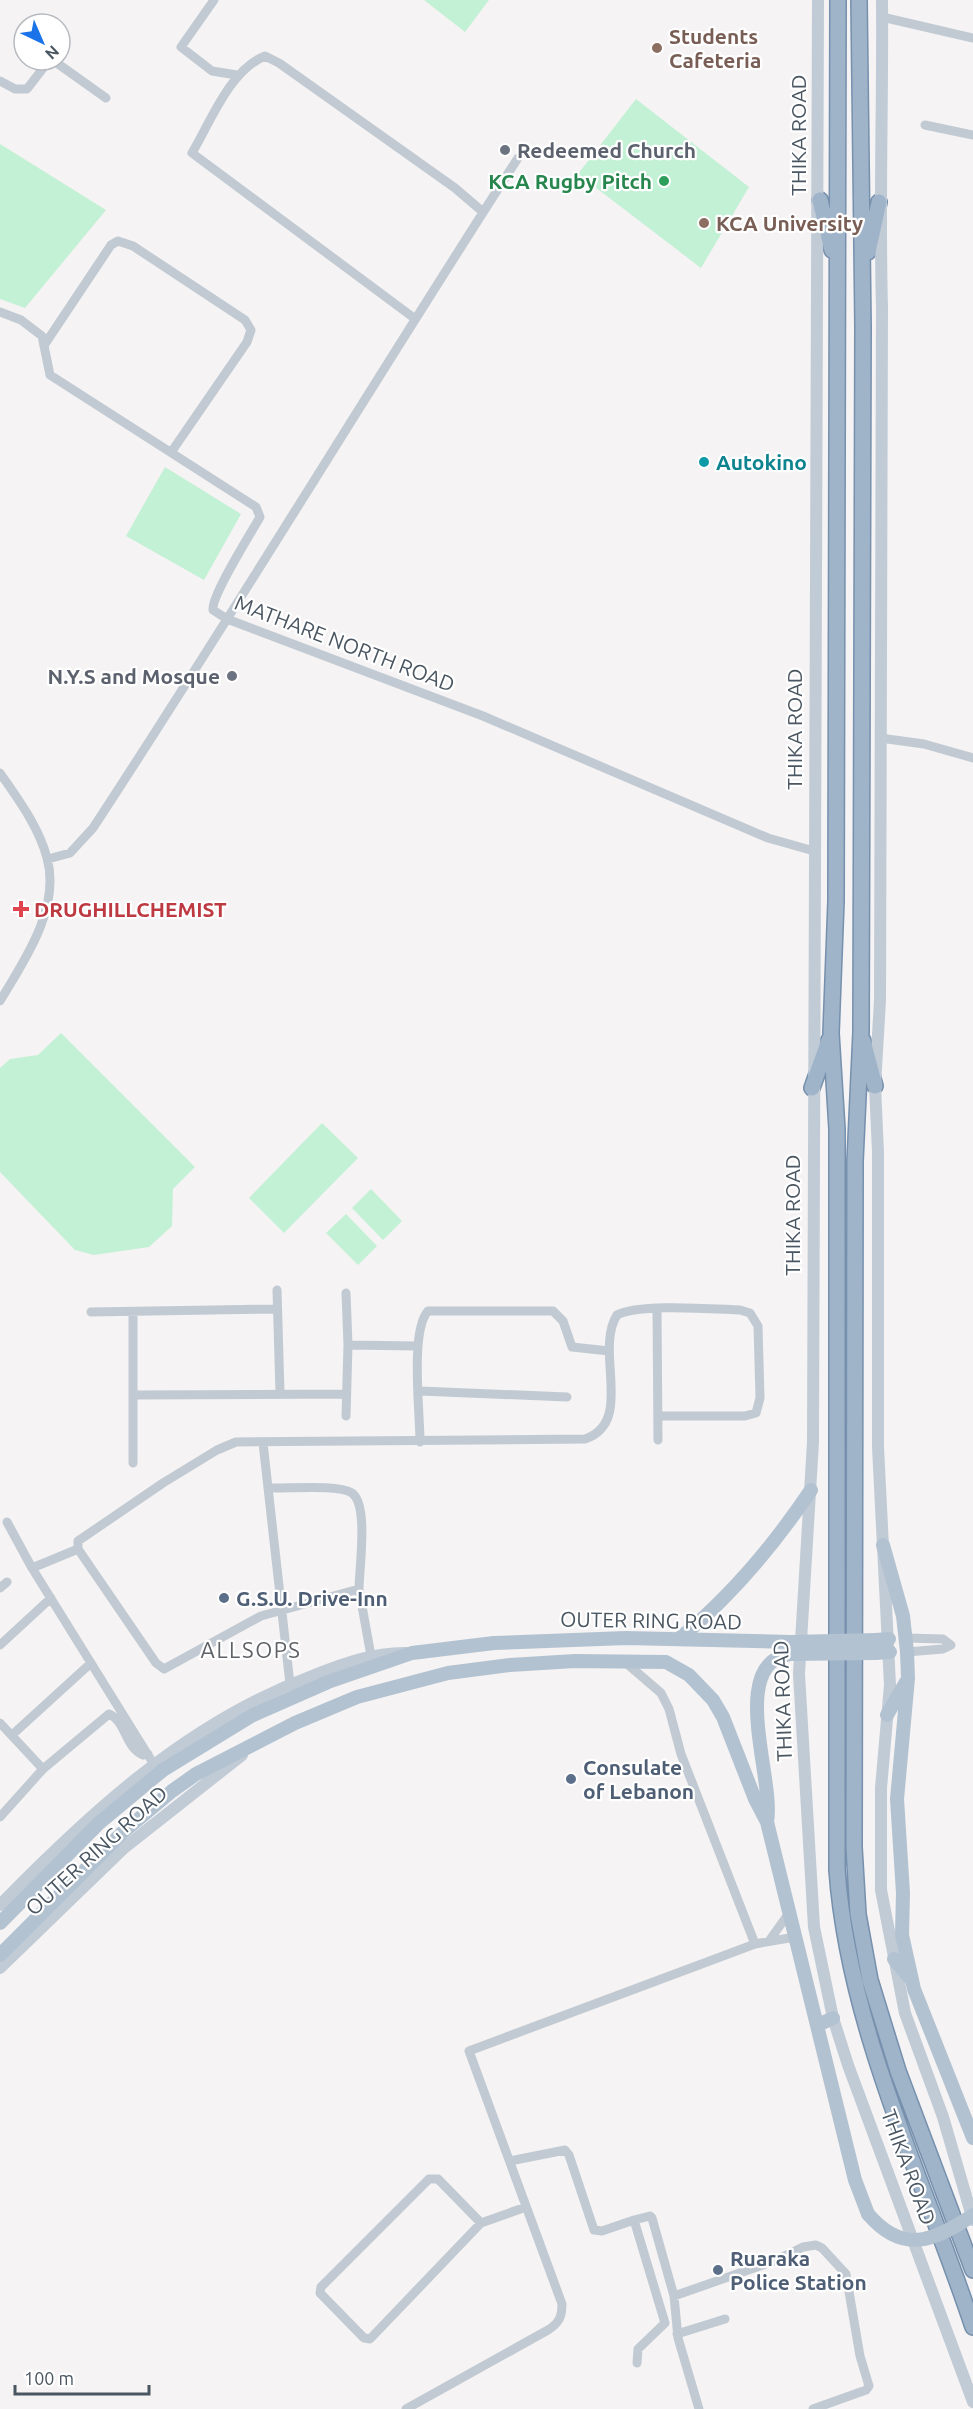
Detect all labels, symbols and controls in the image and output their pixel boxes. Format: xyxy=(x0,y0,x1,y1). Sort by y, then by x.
north arrow xyxy=(12,12,72,72)
place label: Students Cafeteria xyxy=(669,24,761,72)
marker: Students Cafeteria xyxy=(650,41,664,55)
text: N xyxy=(42,42,63,63)
street label: THIKA ROAD xyxy=(786,74,810,196)
place label: Redeemed Church xyxy=(517,138,696,162)
marker: Redeemed Church xyxy=(498,143,512,157)
place label: KCA Rugby Pitch xyxy=(488,169,652,193)
marker: KCA Rugby Pitch xyxy=(657,174,671,188)
place label: KCA University xyxy=(716,211,863,235)
marker: KCA University xyxy=(697,216,711,230)
place label: Autokino xyxy=(716,450,807,474)
marker: Autokino xyxy=(697,455,711,469)
street label: MATHARE NORTH ROAD xyxy=(232,590,458,696)
place label: N.Y.S and Mosque xyxy=(48,664,220,688)
street label: THIKA ROAD xyxy=(782,668,806,790)
marker: N.Y.S and Mosque xyxy=(225,669,239,683)
place label: DRUGHILLCHEMIST xyxy=(34,897,227,921)
marker: DRUGHILLCHEMIST xyxy=(12,900,30,918)
street label: THIKA ROAD xyxy=(780,1154,804,1276)
place label: G.S.U. Drive-Inn xyxy=(236,1586,388,1610)
marker: G.S.U. Drive-Inn xyxy=(217,1591,231,1605)
street label: OUTER RING ROAD xyxy=(560,1606,742,1634)
district label: ALLSOPS xyxy=(201,1637,301,1662)
street label: THIKA ROAD xyxy=(768,1640,796,1762)
place label: Consulate of Lebanon xyxy=(583,1755,694,1803)
marker: Consulate of Lebanon xyxy=(564,1772,578,1786)
street label: OUTER RING ROAD xyxy=(20,1780,172,1920)
street label: THIKA ROAD xyxy=(877,2106,941,2228)
place label: Ruaraka Police Station xyxy=(730,2246,867,2294)
marker: Ruaraka Police Station xyxy=(711,2263,725,2277)
scale bar xyxy=(15,2358,148,2396)
text: 100 m xyxy=(24,2368,74,2388)

